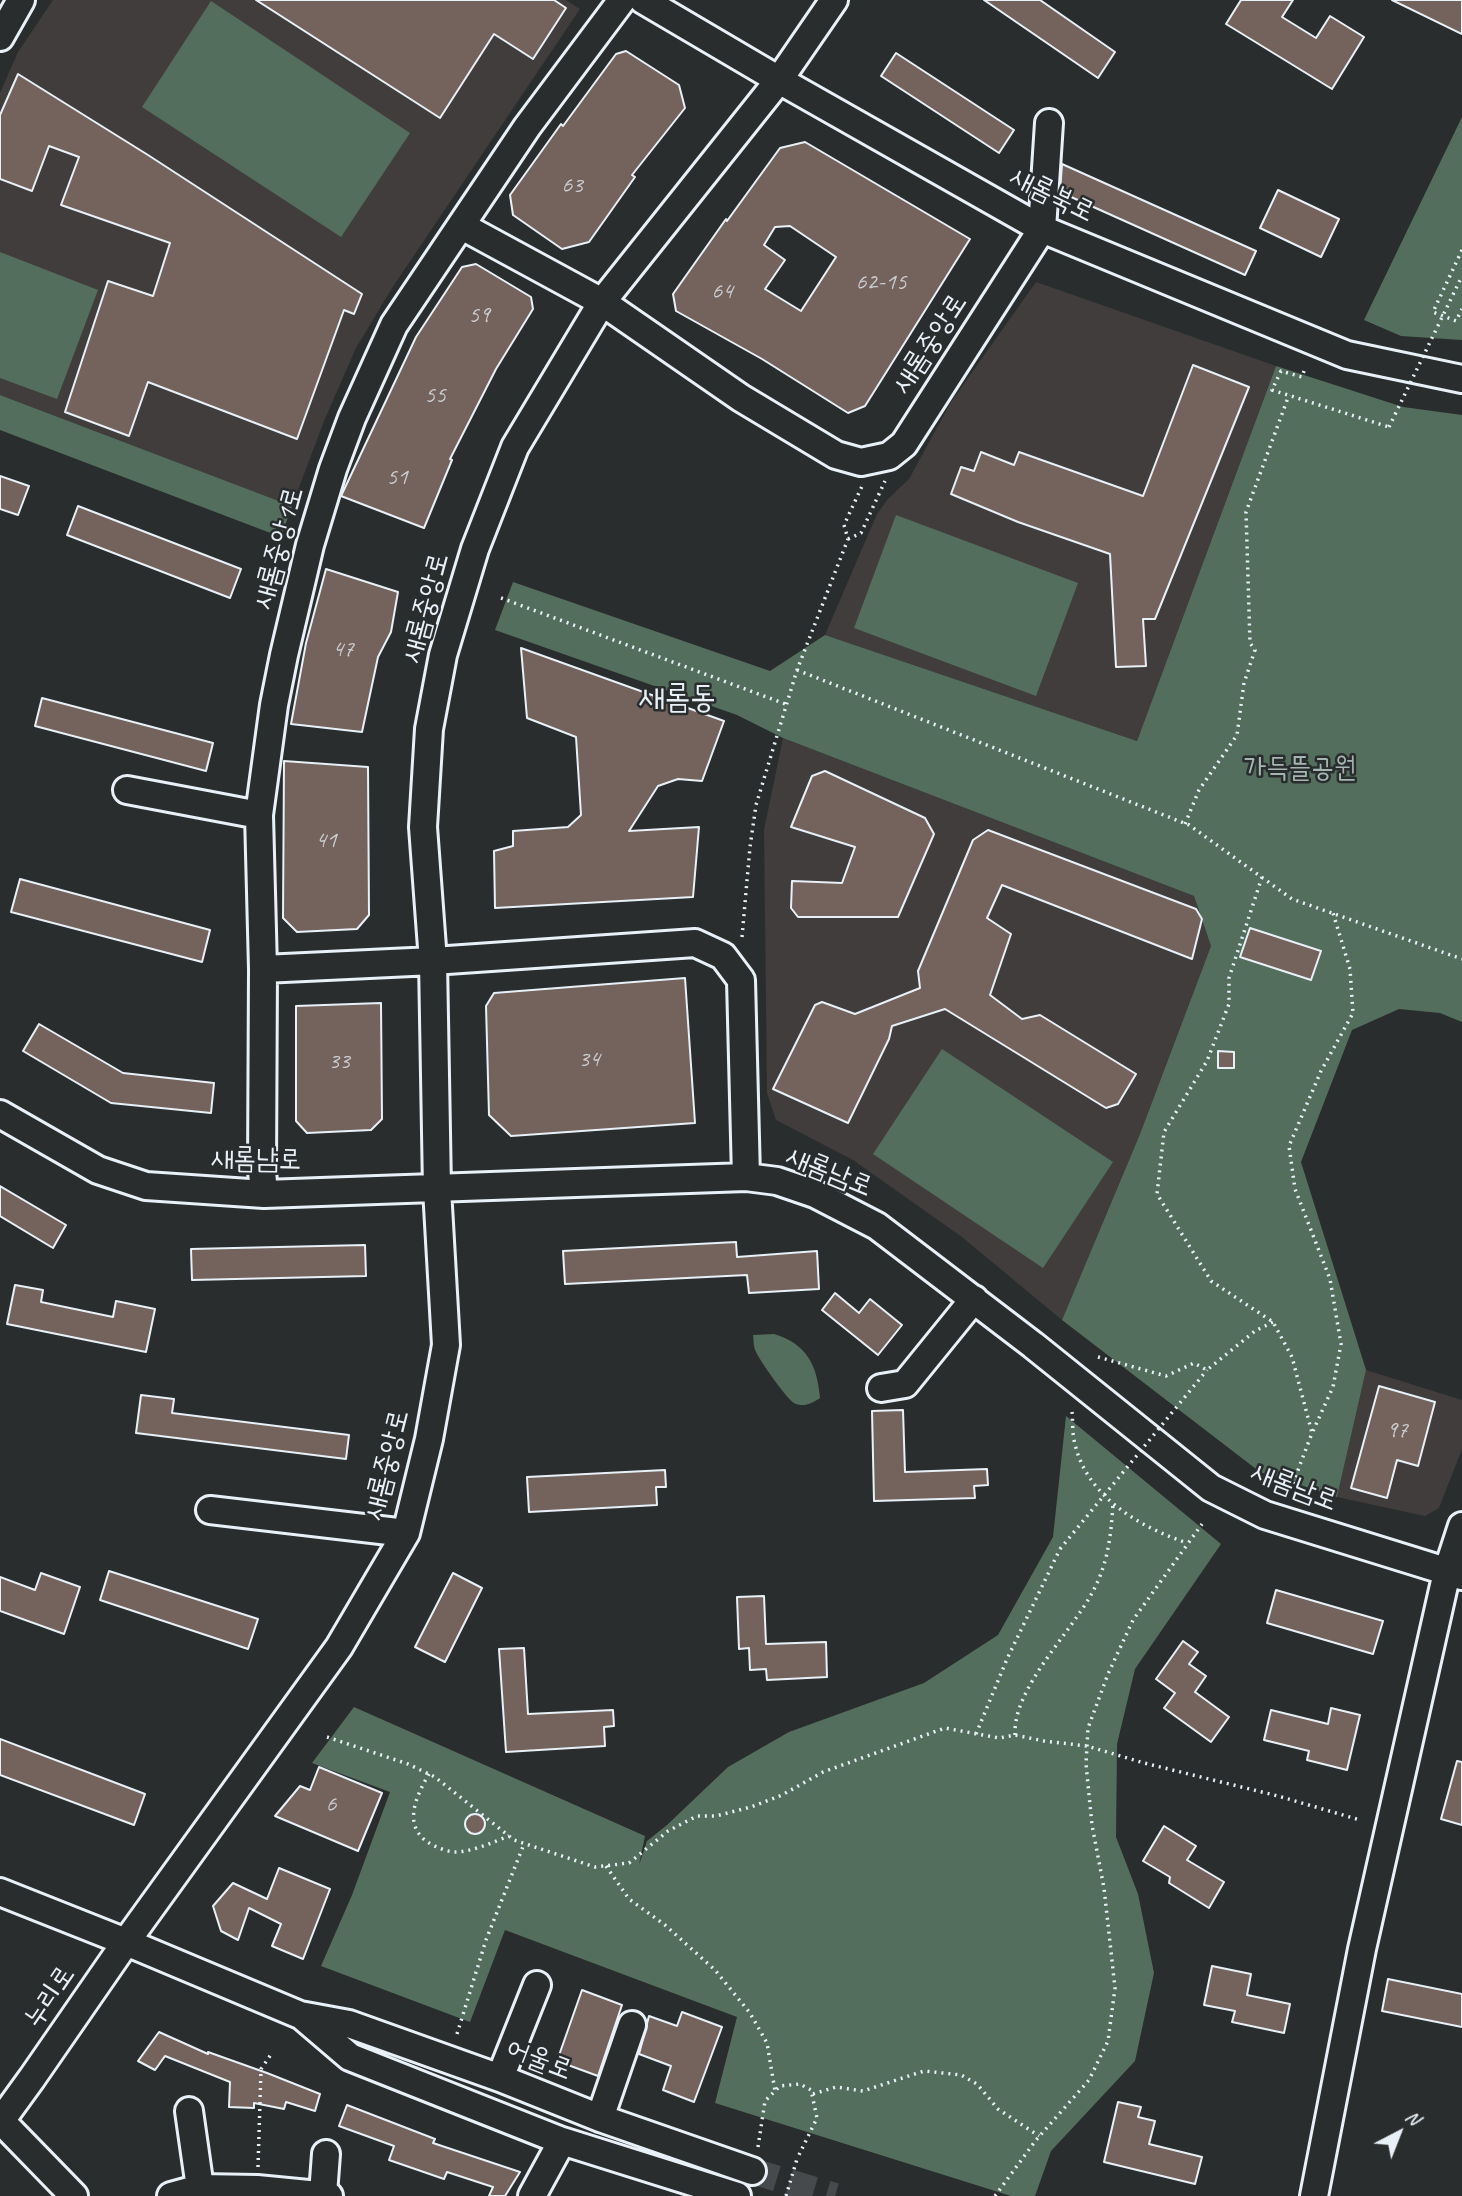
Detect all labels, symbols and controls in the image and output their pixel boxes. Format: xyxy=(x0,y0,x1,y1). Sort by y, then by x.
street label: 새롬북로 xyxy=(1004,160,1100,230)
house number: 63 xyxy=(561,172,583,200)
house number: 62-15 xyxy=(855,269,907,297)
house number: 64 xyxy=(711,278,733,306)
street label: 새롬중앙로 xyxy=(885,288,975,400)
house number: 59 xyxy=(468,302,490,330)
house number: 55 xyxy=(424,382,446,410)
house number: 51 xyxy=(386,464,408,492)
street label: 새롬중앙1로 xyxy=(247,483,311,613)
street label: 새롬중앙로 xyxy=(395,549,457,667)
house number: 47 xyxy=(332,636,354,664)
district label: 새롬동 xyxy=(638,680,716,718)
park label: 가득뜰공원 xyxy=(1244,752,1356,786)
house number: 41 xyxy=(315,827,337,855)
house number: 34 xyxy=(578,1046,600,1074)
house number: 33 xyxy=(328,1048,350,1076)
street label: 새롬남로 xyxy=(781,1140,877,1204)
street label: 새롬남로 xyxy=(211,1142,301,1178)
street label: 새롬중앙로 xyxy=(357,1406,417,1524)
house number: 97 xyxy=(1386,1417,1408,1445)
street label: 새롬남로 xyxy=(1246,1455,1342,1519)
house number: 6 xyxy=(326,1791,336,1819)
street label: 누리로 xyxy=(17,1960,83,2034)
street label: 어울로 xyxy=(501,2032,577,2088)
north arrow xyxy=(1364,2098,1434,2168)
text: N xyxy=(1401,2105,1425,2130)

